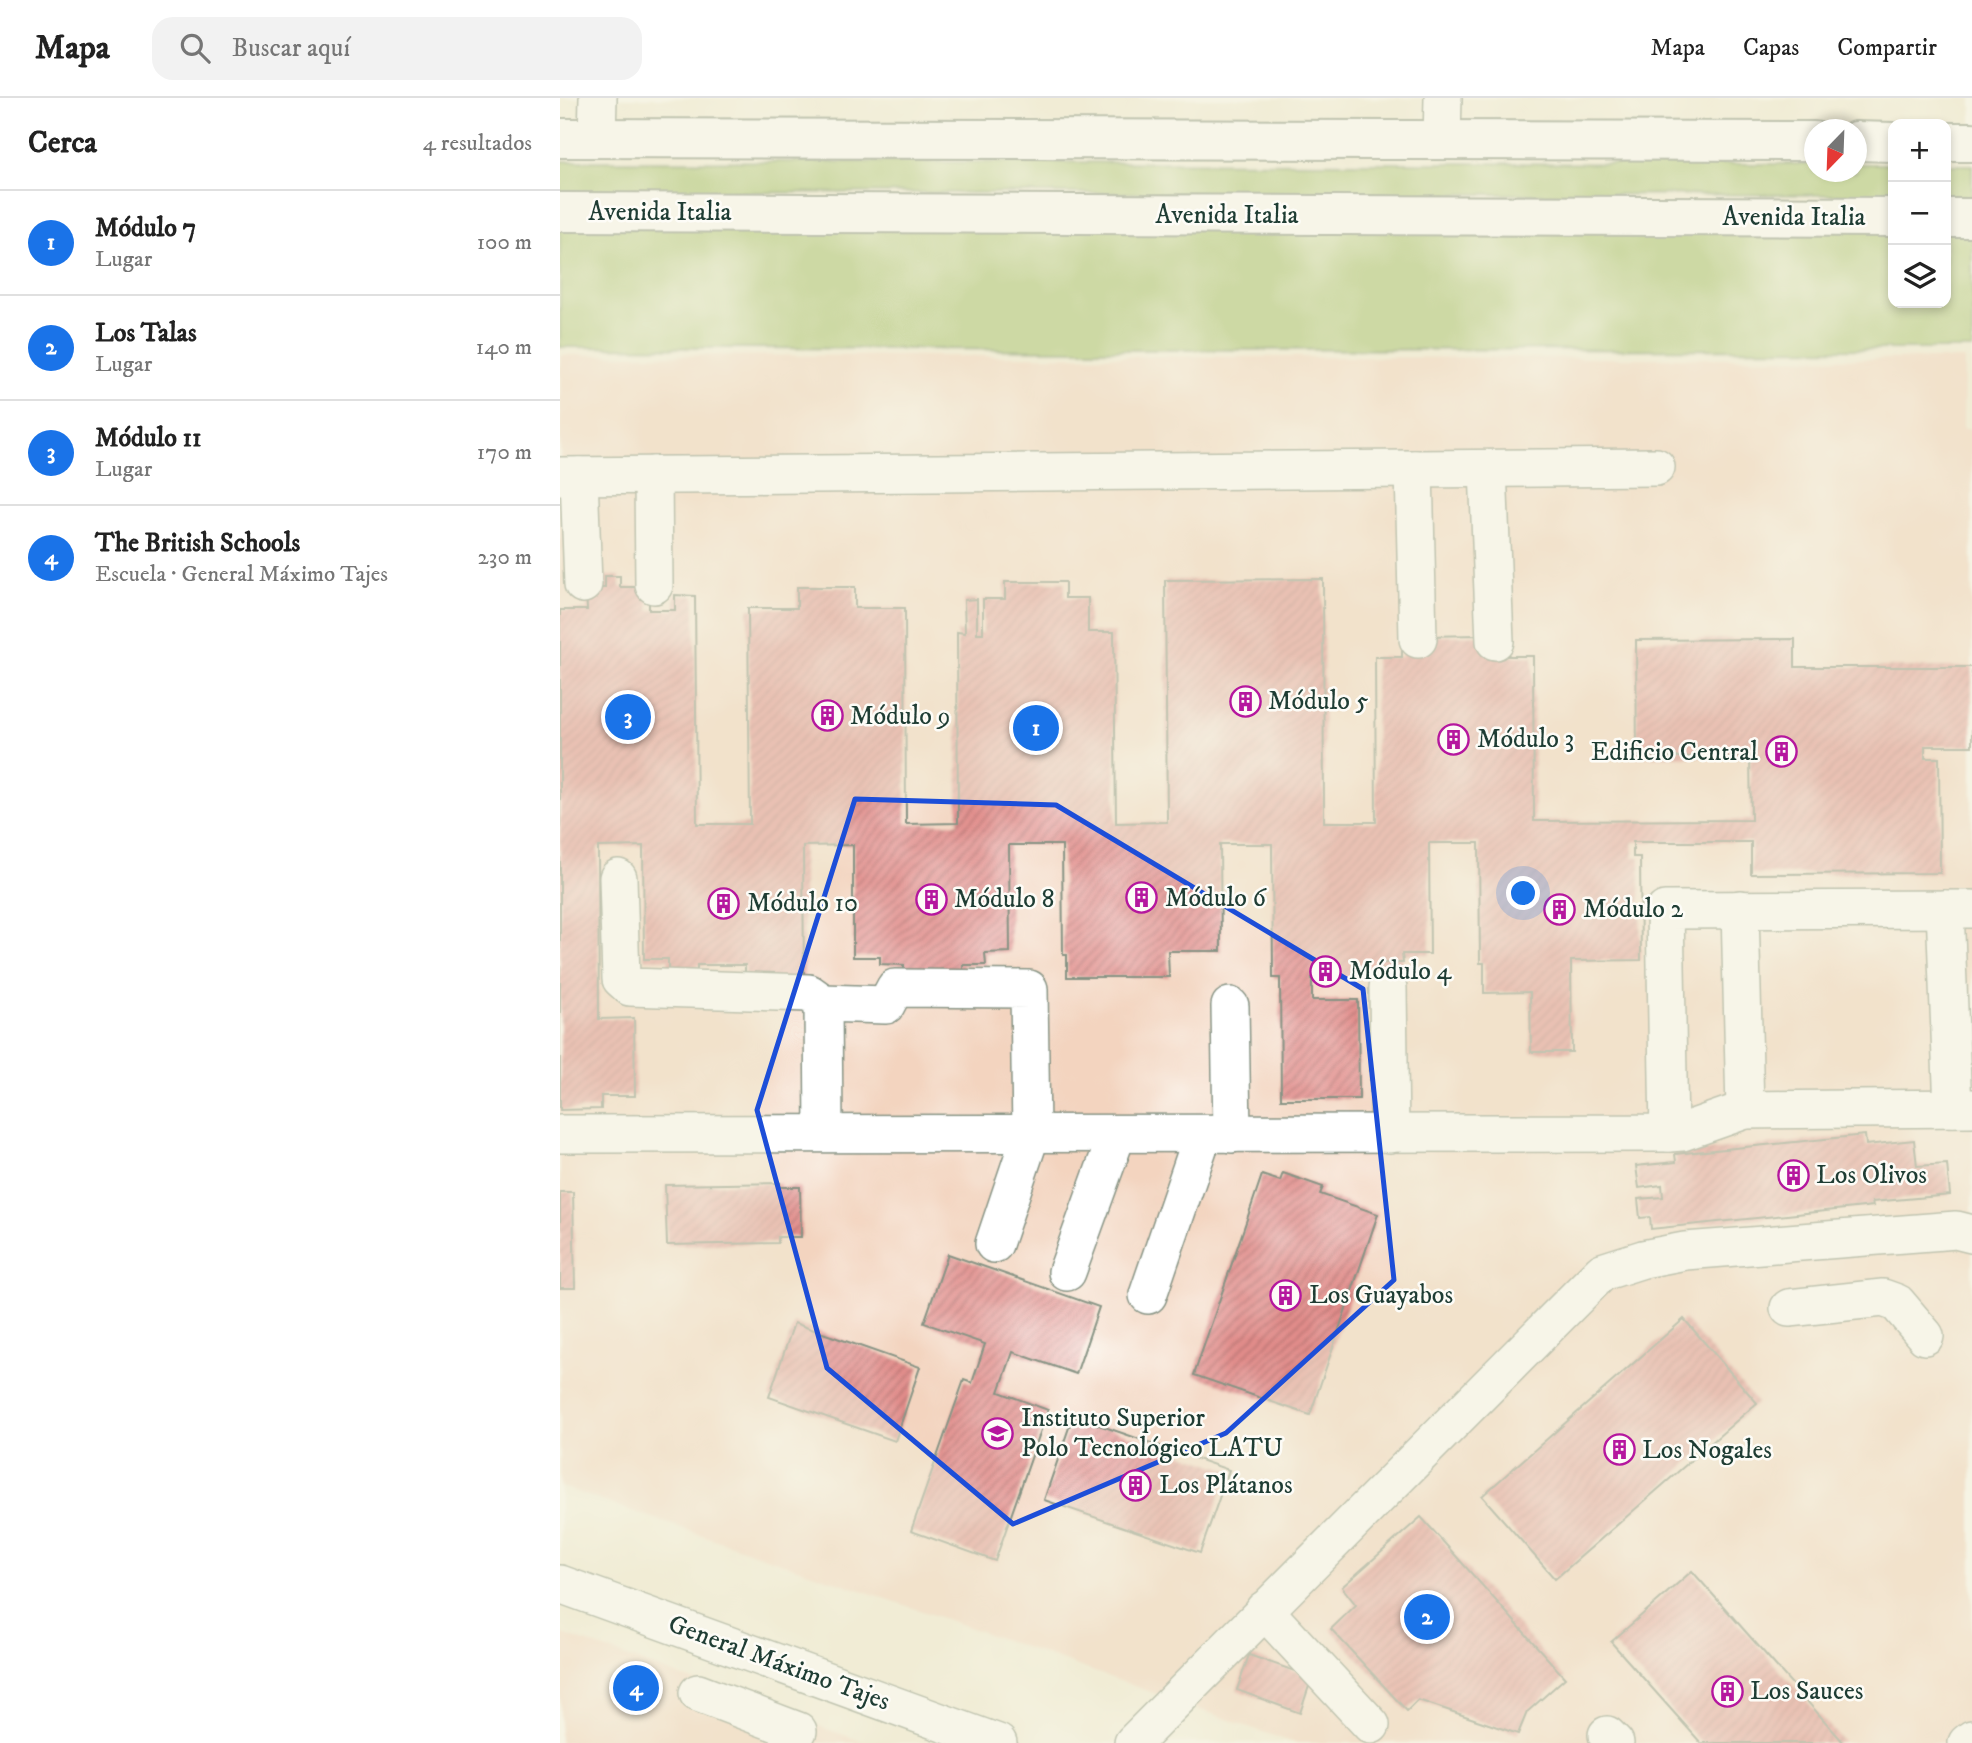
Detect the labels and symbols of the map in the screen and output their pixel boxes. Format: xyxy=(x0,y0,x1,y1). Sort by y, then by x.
north arrow xyxy=(1804,119,1867,182)
street label: Avenida Italia xyxy=(588,196,732,229)
street label: Avenida Italia xyxy=(1155,199,1299,232)
street label: Avenida Italia xyxy=(1722,201,1866,234)
building icon: Módulo 5 xyxy=(1228,684,1262,718)
place label: Módulo 5 xyxy=(1268,685,1368,718)
pin: 3 xyxy=(605,691,651,743)
building icon: Módulo 9 xyxy=(810,699,844,733)
place label: Módulo 9 xyxy=(850,700,950,733)
pin: 1 xyxy=(1013,702,1059,754)
building icon: Módulo 3 xyxy=(1437,722,1471,756)
place label: Módulo 3 xyxy=(1477,723,1574,756)
building icon: Edificio Central xyxy=(1764,735,1798,769)
place label: Edificio Central xyxy=(1591,736,1758,769)
your location xyxy=(1506,876,1540,910)
building icon: Módulo 6 xyxy=(1125,881,1159,915)
building icon: Módulo 8 xyxy=(914,882,948,916)
place label: Módulo 6 xyxy=(1165,882,1267,915)
place label: Módulo 8 xyxy=(954,883,1055,916)
building icon: Módulo 10 xyxy=(707,886,741,920)
place label: Módulo 10 xyxy=(747,887,858,920)
building icon: Módulo 2 xyxy=(1543,892,1577,926)
place label: Módulo 2 xyxy=(1583,893,1683,926)
building icon: Módulo 4 xyxy=(1309,954,1343,988)
place label: Módulo 4 xyxy=(1349,955,1452,988)
building icon: Los Olivos xyxy=(1776,1158,1810,1192)
place label: Los Olivos xyxy=(1816,1159,1927,1192)
building icon: Los Guayabos xyxy=(1269,1278,1303,1312)
place label: Los Guayabos xyxy=(1309,1279,1453,1312)
place label: Instituto Superior Polo Tecnológico LATU xyxy=(1021,1402,1283,1465)
school or university icon: Instituto Superior Polo Tecnológico LATU xyxy=(981,1416,1015,1450)
building icon: Los Nogales xyxy=(1602,1433,1636,1467)
place label: Los Nogales xyxy=(1642,1434,1772,1467)
building icon: Los Plátanos xyxy=(1119,1468,1153,1502)
place label: Los Plátanos xyxy=(1159,1469,1293,1502)
pin: 2 xyxy=(1404,1591,1450,1643)
street label: General Máximo Tajes xyxy=(664,1608,894,1718)
pin: 4 xyxy=(613,1662,659,1714)
building icon: Los Sauces xyxy=(1710,1674,1744,1708)
place label: Los Sauces xyxy=(1750,1675,1864,1708)

